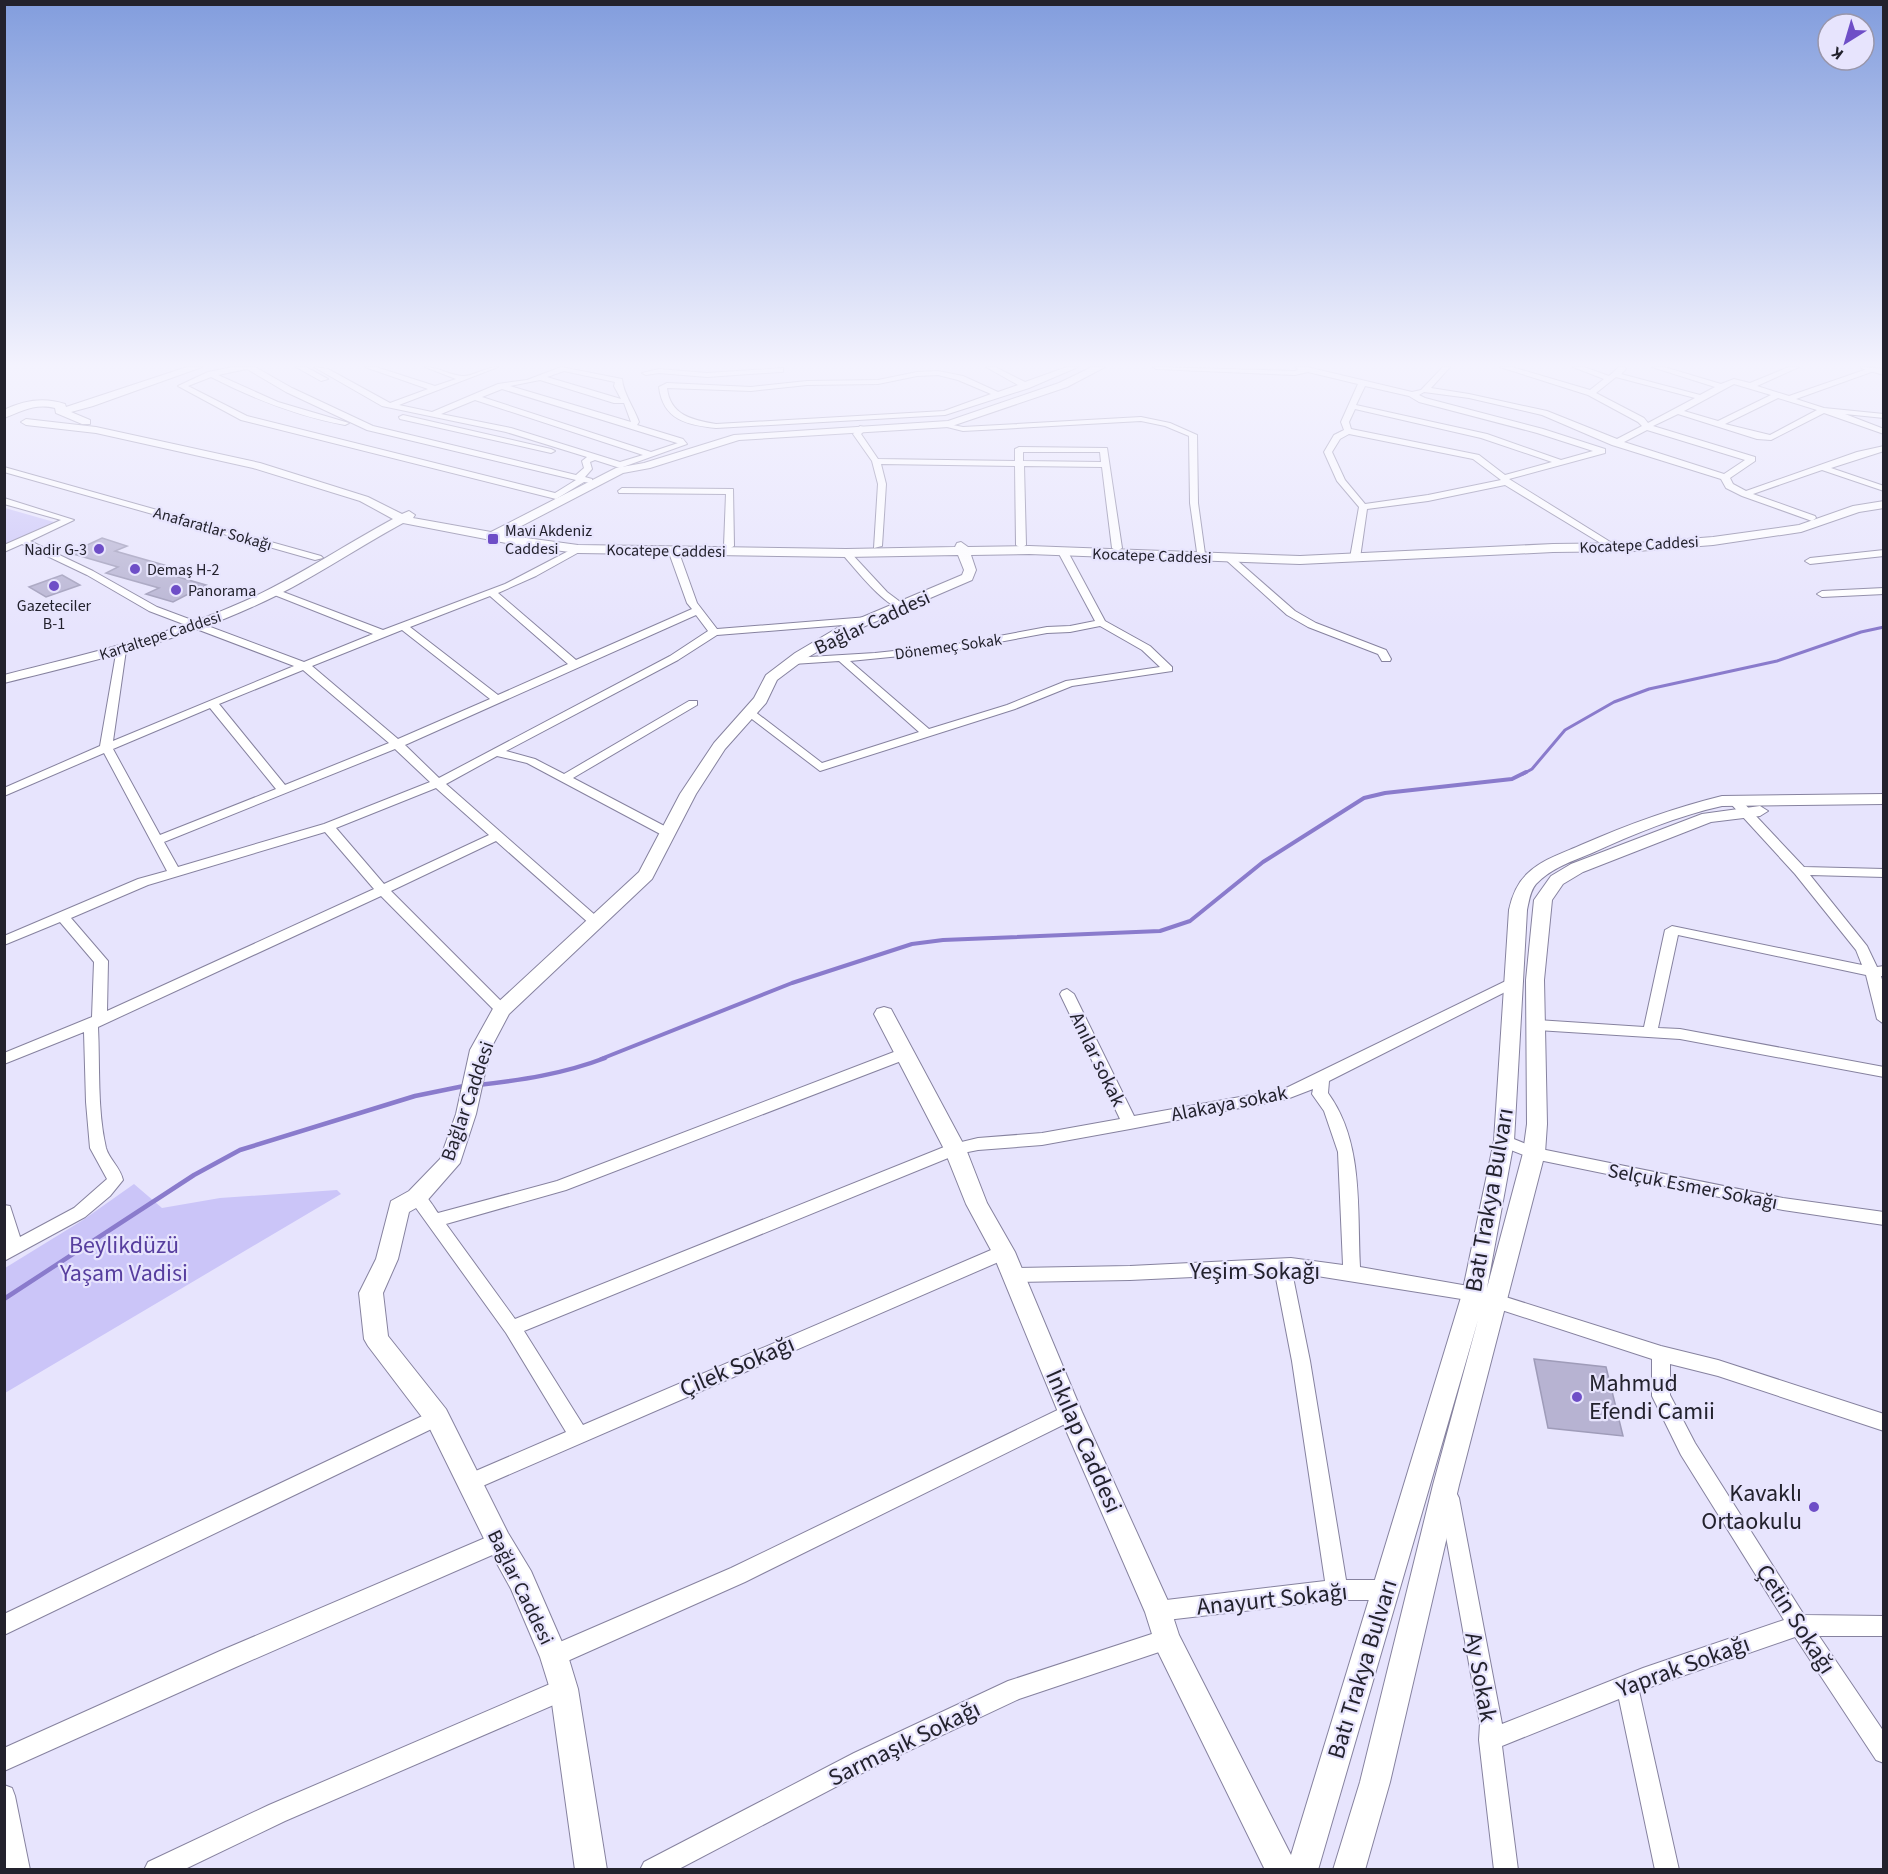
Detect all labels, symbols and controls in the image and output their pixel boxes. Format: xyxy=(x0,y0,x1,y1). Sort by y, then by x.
north arrow xyxy=(1816,12,1876,72)
text: K xyxy=(1827,41,1848,65)
street label: Anafaratlar Sokağı xyxy=(151,502,275,556)
place label: Mavi Akdeniz Caddesi xyxy=(505,520,592,560)
street label: Kocatepe Caddesi xyxy=(1579,531,1699,559)
marker: Mavi Akdeniz Caddesi xyxy=(486,532,500,546)
place label: Nadir G-3 xyxy=(24,539,87,561)
street label: Kocatepe Caddesi xyxy=(606,539,726,563)
marker: Nadir G-3 xyxy=(92,542,106,556)
street label: Kocatepe Caddesi xyxy=(1092,543,1212,569)
place label: Demaş H-2 xyxy=(147,559,219,581)
marker: Demaş H-2 xyxy=(128,562,142,576)
marker: Gazeteciler B-1 xyxy=(47,579,61,593)
place label: Panorama xyxy=(188,580,256,602)
marker: Panorama xyxy=(169,583,183,597)
street label: Bağlar Caddesi xyxy=(810,584,935,662)
place label: Gazeteciler B-1 xyxy=(17,595,92,635)
street label: Kartaltepe Caddesi xyxy=(97,606,224,666)
street label: Dönemeç Sokak xyxy=(893,629,1003,665)
street label: Anılar sokak xyxy=(1062,1008,1132,1111)
street label: Bağlar Caddesi xyxy=(434,1038,502,1165)
street label: Alakaya sokak xyxy=(1169,1079,1290,1129)
street label: Batı Trakya Bulvarı xyxy=(1456,1105,1523,1295)
street label: Selçuk Esmer Sokağı xyxy=(1606,1157,1780,1217)
park label: Beylikdüzü Yaşam Vadisi xyxy=(59,1228,188,1291)
street label: Yeşim Sokağı xyxy=(1189,1254,1320,1289)
street label: Çilek Sokağı xyxy=(674,1327,800,1406)
street label: İnkılap Caddesi xyxy=(1036,1364,1131,1519)
place label: Mahmud Efendi Camii xyxy=(1589,1366,1715,1429)
marker: Mahmud Efendi Camii xyxy=(1570,1390,1584,1404)
place label: Kavaklı Ortaokulu xyxy=(1701,1476,1802,1539)
marker: Kavaklı Ortaokulu xyxy=(1807,1500,1821,1514)
street label: Bağlar Caddesi xyxy=(480,1525,560,1650)
street label: Çetin Sokağı xyxy=(1747,1557,1844,1681)
street label: Anayurt Sokağı xyxy=(1195,1574,1349,1625)
street label: Batı Trakya Bulvarı xyxy=(1319,1575,1406,1763)
street label: Yaprak Sokağı xyxy=(1611,1626,1755,1707)
street label: Ay Sokak xyxy=(1455,1630,1506,1725)
street label: Sarmaşık Sokağı xyxy=(822,1691,986,1795)

